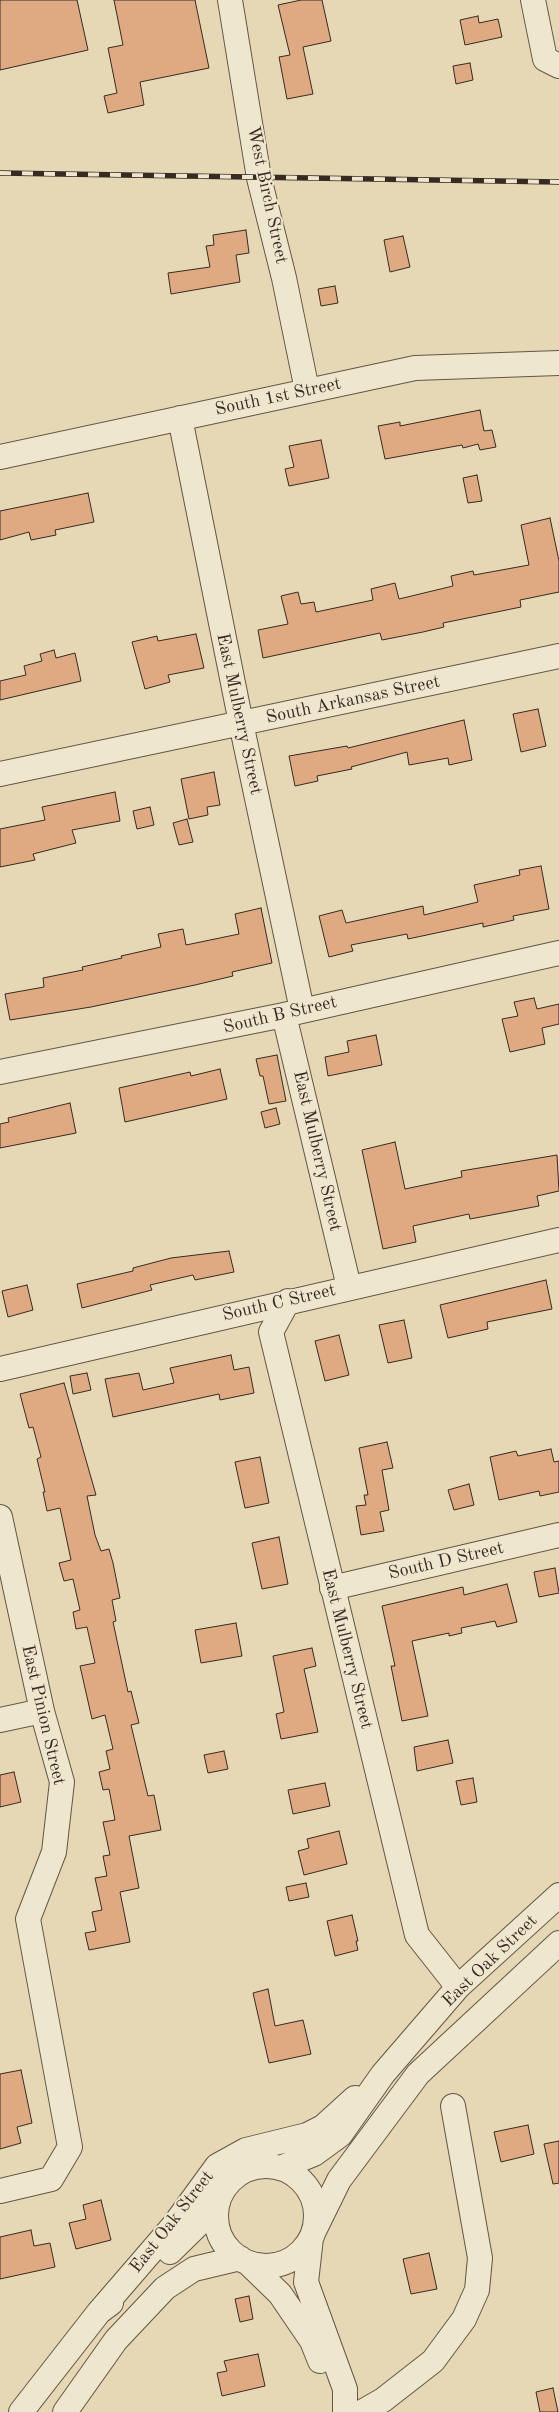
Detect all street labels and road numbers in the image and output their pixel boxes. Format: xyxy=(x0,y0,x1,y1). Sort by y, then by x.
street label: West Birch Street xyxy=(242,124,292,266)
street label: South 1st Street xyxy=(213,373,343,421)
street label: East Mulberry Street xyxy=(211,631,267,797)
street label: South Arkansas Street xyxy=(264,671,442,729)
street label: South B Street xyxy=(221,991,339,1039)
street label: East Mulberry Street xyxy=(288,1068,346,1234)
street label: South C Street xyxy=(220,1279,338,1327)
street label: South D Street xyxy=(386,1537,506,1585)
street label: East Mulberry Street xyxy=(317,1567,377,1731)
street label: East Pinion Street xyxy=(16,1643,70,1787)
street label: East Oak Street xyxy=(438,1910,542,2012)
street label: East Oak Street xyxy=(125,2166,219,2278)

